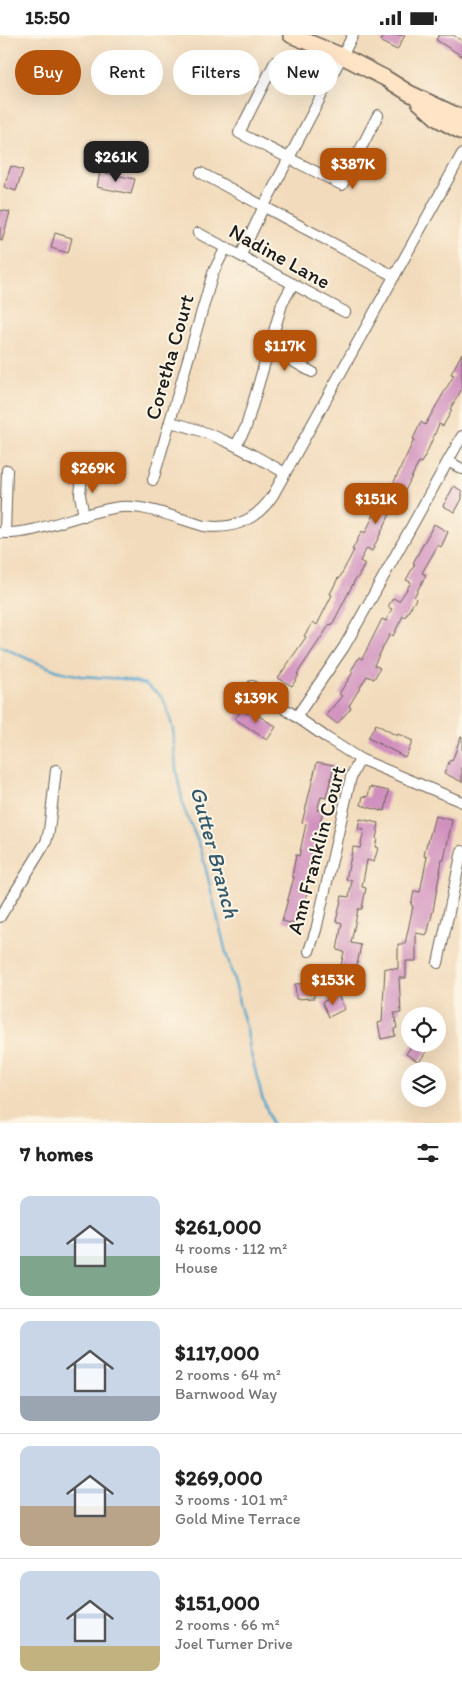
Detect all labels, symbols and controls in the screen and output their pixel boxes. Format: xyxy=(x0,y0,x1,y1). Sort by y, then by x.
text: 15:50 xyxy=(25,6,70,29)
chip: Buy xyxy=(15,50,81,95)
chip: Rent xyxy=(91,50,163,95)
chip: Filters xyxy=(173,50,259,95)
chip: New xyxy=(269,50,338,95)
pin: $261K xyxy=(81,141,151,183)
text: $261K xyxy=(95,147,137,166)
pin: $387K xyxy=(318,147,388,190)
text: $387K xyxy=(331,154,375,173)
street label: Nadine Lane xyxy=(225,218,335,294)
street label: Coretha Court xyxy=(139,291,199,423)
pin: $117K xyxy=(250,329,320,372)
text: $117K xyxy=(264,336,306,355)
pin: $269K xyxy=(58,451,128,494)
text: $269K xyxy=(71,458,115,477)
pin: $151K xyxy=(341,483,411,525)
text: $151K xyxy=(355,489,397,508)
pin: $139K xyxy=(221,681,291,724)
text: $139K xyxy=(235,688,277,707)
street label: Ann Franklin Court xyxy=(281,763,351,937)
water label: Gutter Branch xyxy=(185,783,246,921)
pin: $153K xyxy=(298,963,368,1006)
text: $153K xyxy=(312,970,354,989)
map controls xyxy=(401,1007,446,1107)
button: locate xyxy=(401,1007,446,1052)
button: layers xyxy=(401,1062,446,1107)
icon: filters xyxy=(414,1139,442,1167)
text: 7 homes xyxy=(20,1141,94,1166)
text: $261,000 xyxy=(175,1214,261,1239)
icon: home xyxy=(60,1216,120,1276)
text: 4 rooms · 112 m² xyxy=(175,1239,287,1258)
text: House xyxy=(175,1258,218,1277)
text: $117,000 xyxy=(175,1340,259,1365)
icon: home xyxy=(60,1341,120,1401)
text: 2 rooms · 64 m² xyxy=(175,1365,281,1384)
text: Barnwood Way xyxy=(175,1384,277,1403)
text: $269,000 xyxy=(175,1465,263,1490)
icon: home xyxy=(60,1466,120,1526)
text: 3 rooms · 101 m² xyxy=(175,1490,288,1509)
text: Gold Mine Terrace xyxy=(175,1509,300,1528)
text: $151,000 xyxy=(175,1590,260,1615)
icon: home xyxy=(60,1591,120,1651)
text: 2 rooms · 66 m² xyxy=(175,1615,280,1634)
text: Joel Turner Drive xyxy=(175,1634,293,1653)

